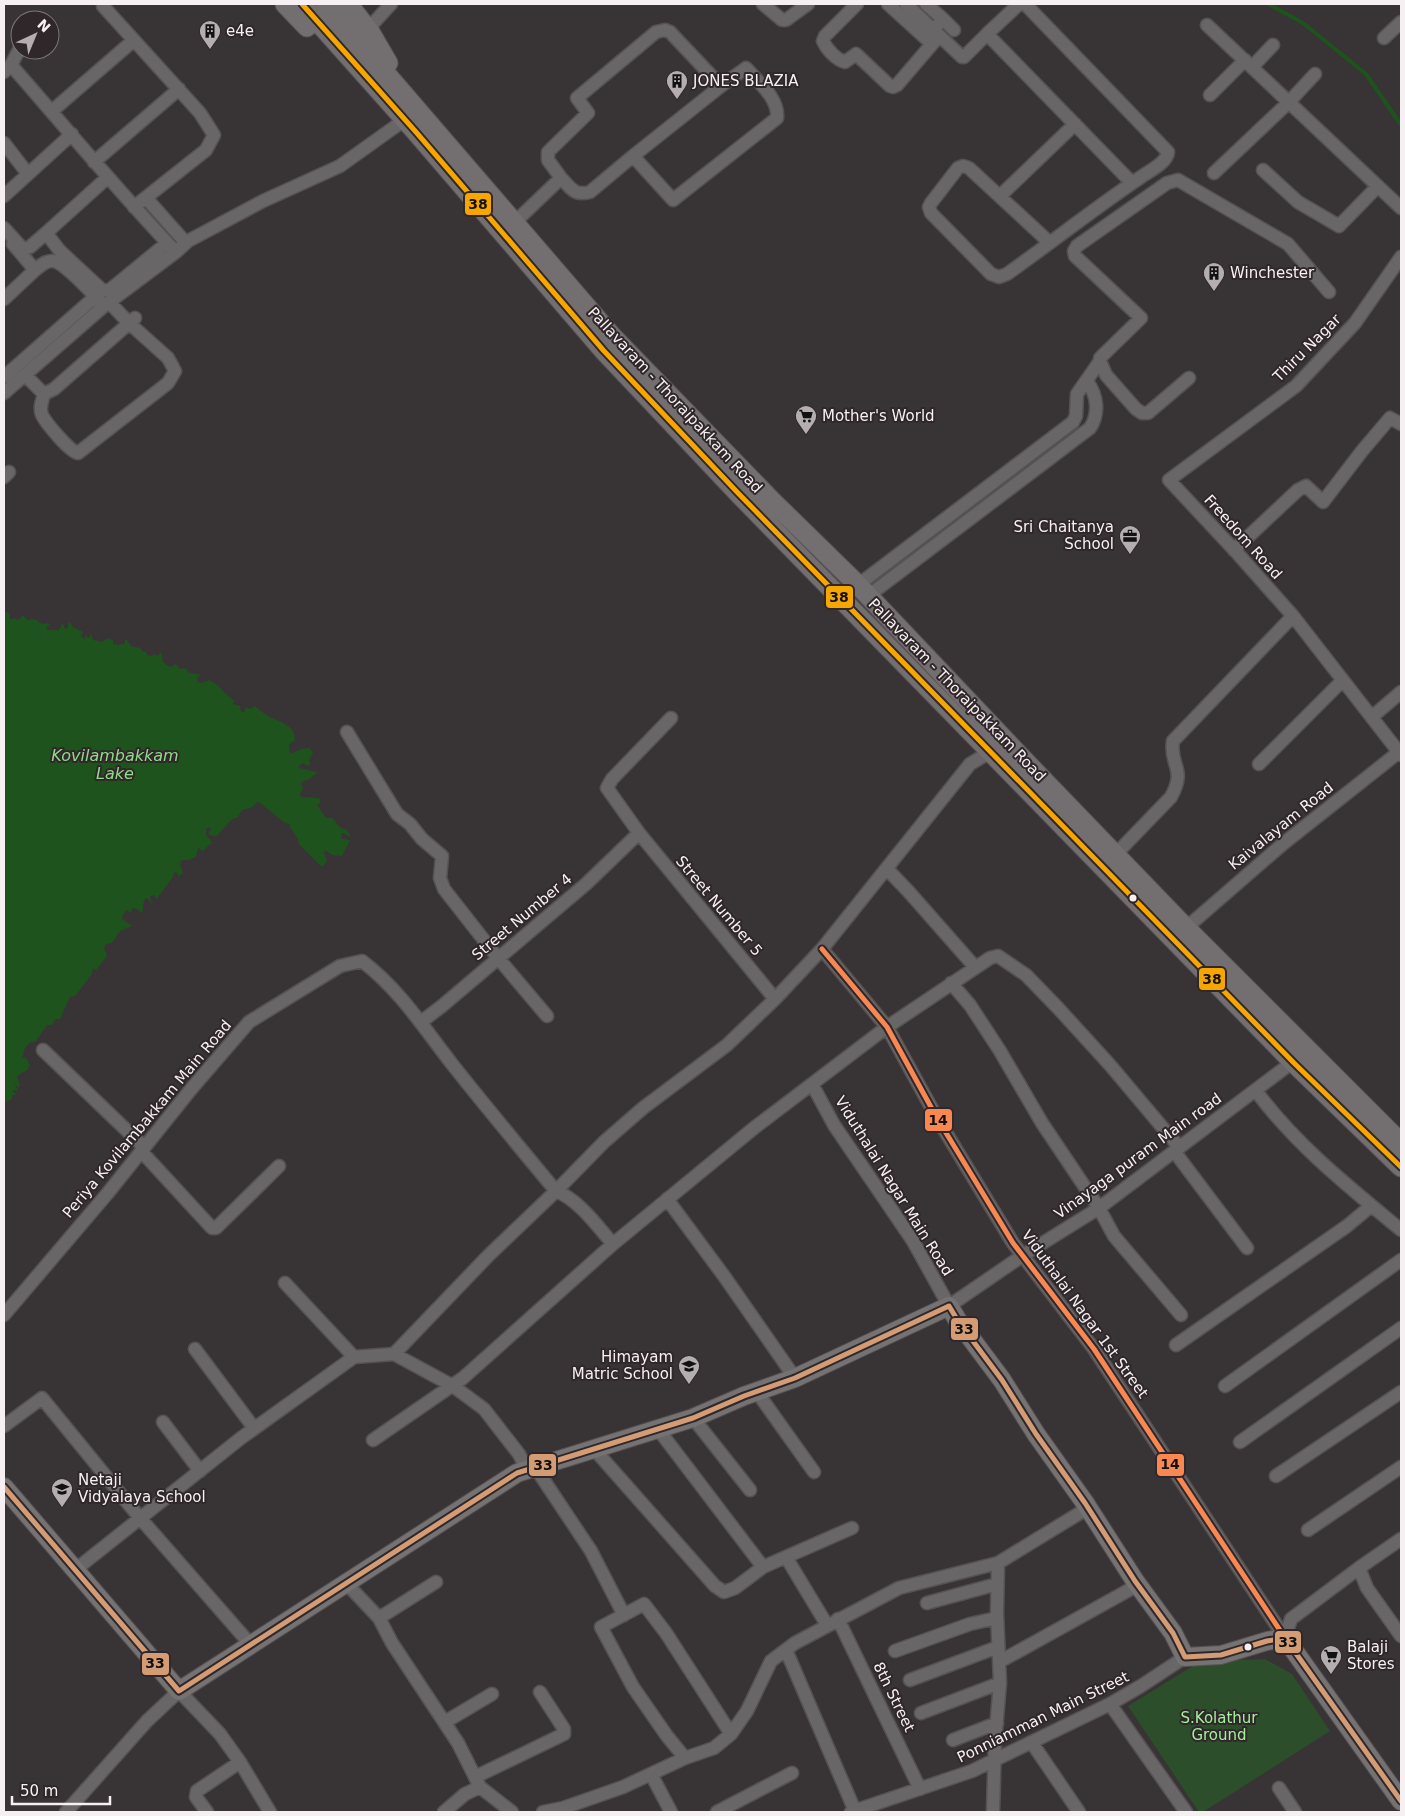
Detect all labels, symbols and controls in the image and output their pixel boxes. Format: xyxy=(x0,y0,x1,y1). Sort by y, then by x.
north arrow xyxy=(10,10,60,60)
text: N xyxy=(34,16,54,35)
building icon: e4e xyxy=(198,19,222,50)
place label: e4e xyxy=(226,22,254,40)
building icon: JONES BLAZIA xyxy=(665,69,689,100)
place label: JONES BLAZIA xyxy=(692,72,799,90)
line badge: 38 xyxy=(464,192,492,216)
text: 38 xyxy=(468,196,488,212)
building icon: Winchester xyxy=(1202,261,1226,292)
place label: Winchester xyxy=(1230,264,1315,282)
street label: Pallavaram - Thoraipakkam Road xyxy=(584,303,766,497)
street label: Thiru Nagar xyxy=(1269,310,1345,386)
supermarket icon: Mother's World xyxy=(794,404,818,435)
place label: Mother's World xyxy=(822,407,935,425)
street label: Freedom Road xyxy=(1200,491,1286,583)
place label: Sri Chaitanya School xyxy=(1013,518,1114,553)
office icon: Sri Chaitanya School xyxy=(1118,524,1142,555)
line badge: 38 xyxy=(825,585,854,609)
text: 38 xyxy=(829,589,849,605)
street label: Pallavaram - Thoraipakkam Road xyxy=(865,595,1049,785)
water label: Kovilambakkam Lake xyxy=(51,746,179,783)
street label: Kaivalayam Road xyxy=(1225,778,1337,874)
street label: Street Number 5 xyxy=(672,852,766,960)
street label: Street Number 4 xyxy=(468,870,576,964)
unlabelled marker xyxy=(1128,893,1138,903)
line badge: 38 xyxy=(1198,967,1226,991)
text: 38 xyxy=(1202,971,1222,987)
street label: Periya Kovilambakkam Main Road xyxy=(59,1016,235,1222)
street label: Vinayaga puram Main road xyxy=(1051,1089,1225,1223)
street label: Viduthalai Nagar Main Road xyxy=(831,1093,957,1279)
line badge: 14 xyxy=(924,1108,953,1132)
text: 14 xyxy=(928,1112,948,1128)
street label: Viduthalai Nagar 1st Street xyxy=(1018,1226,1152,1402)
line badge: 33 xyxy=(950,1317,979,1341)
text: 33 xyxy=(954,1321,974,1337)
place label: Himayam Matric School xyxy=(572,1348,673,1383)
school or university icon: Himayam Matric School xyxy=(677,1354,701,1385)
line badge: 33 xyxy=(528,1453,557,1477)
line badge: 14 xyxy=(1156,1453,1185,1477)
text: 14 xyxy=(1160,1456,1180,1472)
text: 33 xyxy=(533,1457,553,1473)
place label: Netaji Vidyalaya School xyxy=(78,1471,206,1506)
school or university icon: Netaji Vidyalaya School xyxy=(50,1477,74,1508)
line badge: 33 xyxy=(1274,1630,1302,1654)
text: 33 xyxy=(1278,1634,1298,1650)
place label: Balaji Stores xyxy=(1347,1638,1395,1673)
unlabelled marker xyxy=(1243,1642,1253,1652)
supermarket icon: Balaji Stores xyxy=(1319,1644,1343,1675)
line badge: 33 xyxy=(141,1652,170,1676)
text: 33 xyxy=(145,1655,165,1671)
street label: 8th Street xyxy=(869,1659,919,1735)
street label: Ponniamman Main Street xyxy=(954,1667,1132,1766)
park label: S.Kolathur Ground xyxy=(1181,1709,1258,1744)
scale bar xyxy=(12,1774,110,1806)
text: 50 m xyxy=(20,1782,58,1800)

